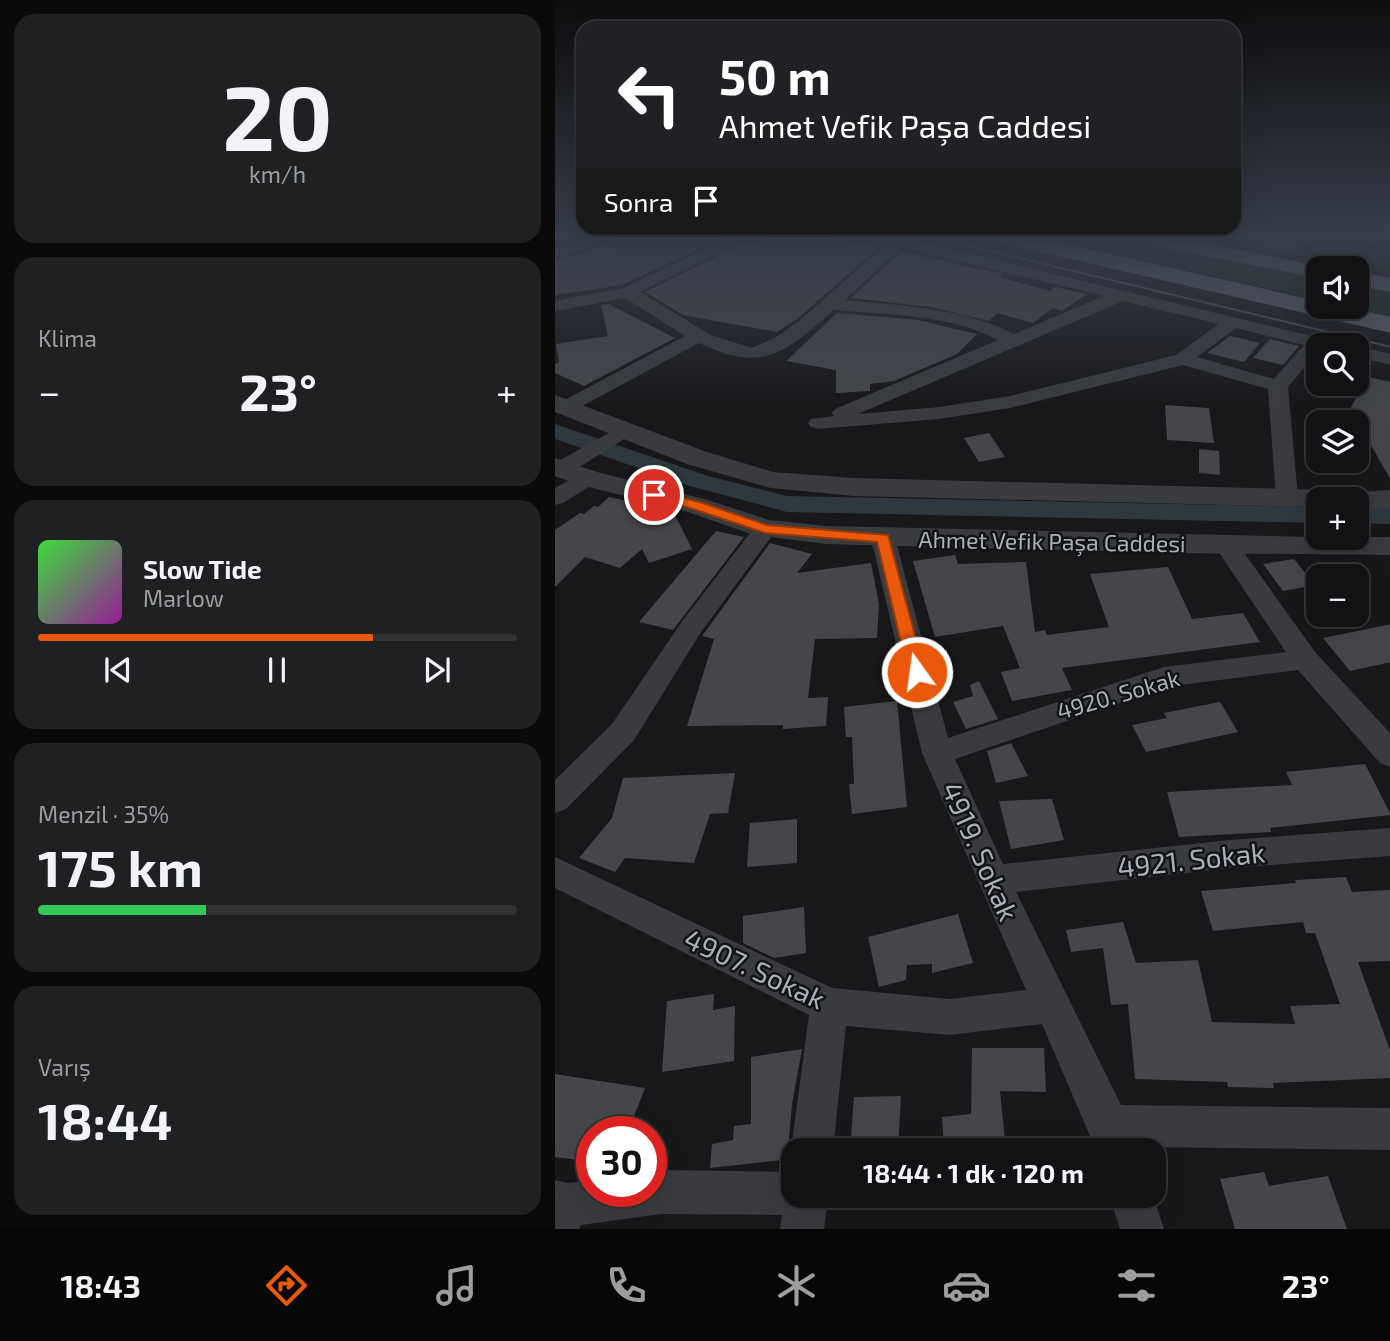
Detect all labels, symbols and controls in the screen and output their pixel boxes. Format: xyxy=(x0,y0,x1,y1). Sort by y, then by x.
text: 50 m xyxy=(719,46,831,105)
icon: left xyxy=(604,49,695,140)
text: 20 xyxy=(222,60,333,169)
text: Ahmet Vefik Paşa Caddesi xyxy=(719,106,1091,144)
text: km/h xyxy=(249,160,306,188)
icon: arrive xyxy=(687,182,725,220)
text: Sonra xyxy=(604,186,673,217)
map controls xyxy=(1306,256,1369,627)
button: sound xyxy=(1306,256,1369,319)
text: Klima xyxy=(38,324,97,352)
button: search xyxy=(1306,333,1369,396)
text: 23° xyxy=(239,359,317,421)
text: − xyxy=(38,368,60,414)
text: + xyxy=(496,368,517,414)
button: layers xyxy=(1306,410,1369,473)
pin xyxy=(624,465,684,525)
icon: arrive xyxy=(635,476,673,514)
button: + xyxy=(1306,487,1369,550)
street label: Ahmet Vefik Paşa Caddesi xyxy=(918,525,1186,558)
text: Slow Tide xyxy=(143,553,262,584)
button: − xyxy=(1306,564,1369,627)
text: Marlow xyxy=(143,584,224,612)
position arrow xyxy=(880,635,954,709)
icon: previous xyxy=(99,651,137,689)
icon: pause xyxy=(258,651,296,689)
icon: next xyxy=(418,651,456,689)
street label: 4920. Sokak xyxy=(1053,663,1183,725)
street label: 4919. Sokak xyxy=(935,776,1027,926)
text: Menzil · 35% xyxy=(38,800,169,828)
street label: 4921. Sokak xyxy=(1115,834,1267,884)
text: 175 km xyxy=(38,835,203,897)
street label: 4907. Sokak xyxy=(679,921,831,1015)
text: Varış xyxy=(38,1053,91,1081)
text: 18:44 xyxy=(38,1088,172,1150)
speed limit sign: 30 xyxy=(576,1116,667,1207)
text: 18:44 · 1 dk · 120 m xyxy=(863,1157,1084,1188)
icon: directions xyxy=(262,1261,311,1310)
icon: music xyxy=(432,1261,481,1310)
icon: phone xyxy=(602,1261,651,1310)
icon: climate xyxy=(772,1261,821,1310)
icon: car xyxy=(942,1261,991,1310)
icon: filters xyxy=(1112,1261,1161,1310)
text: 18:43 xyxy=(60,1266,141,1304)
text: 23° xyxy=(1282,1266,1329,1304)

